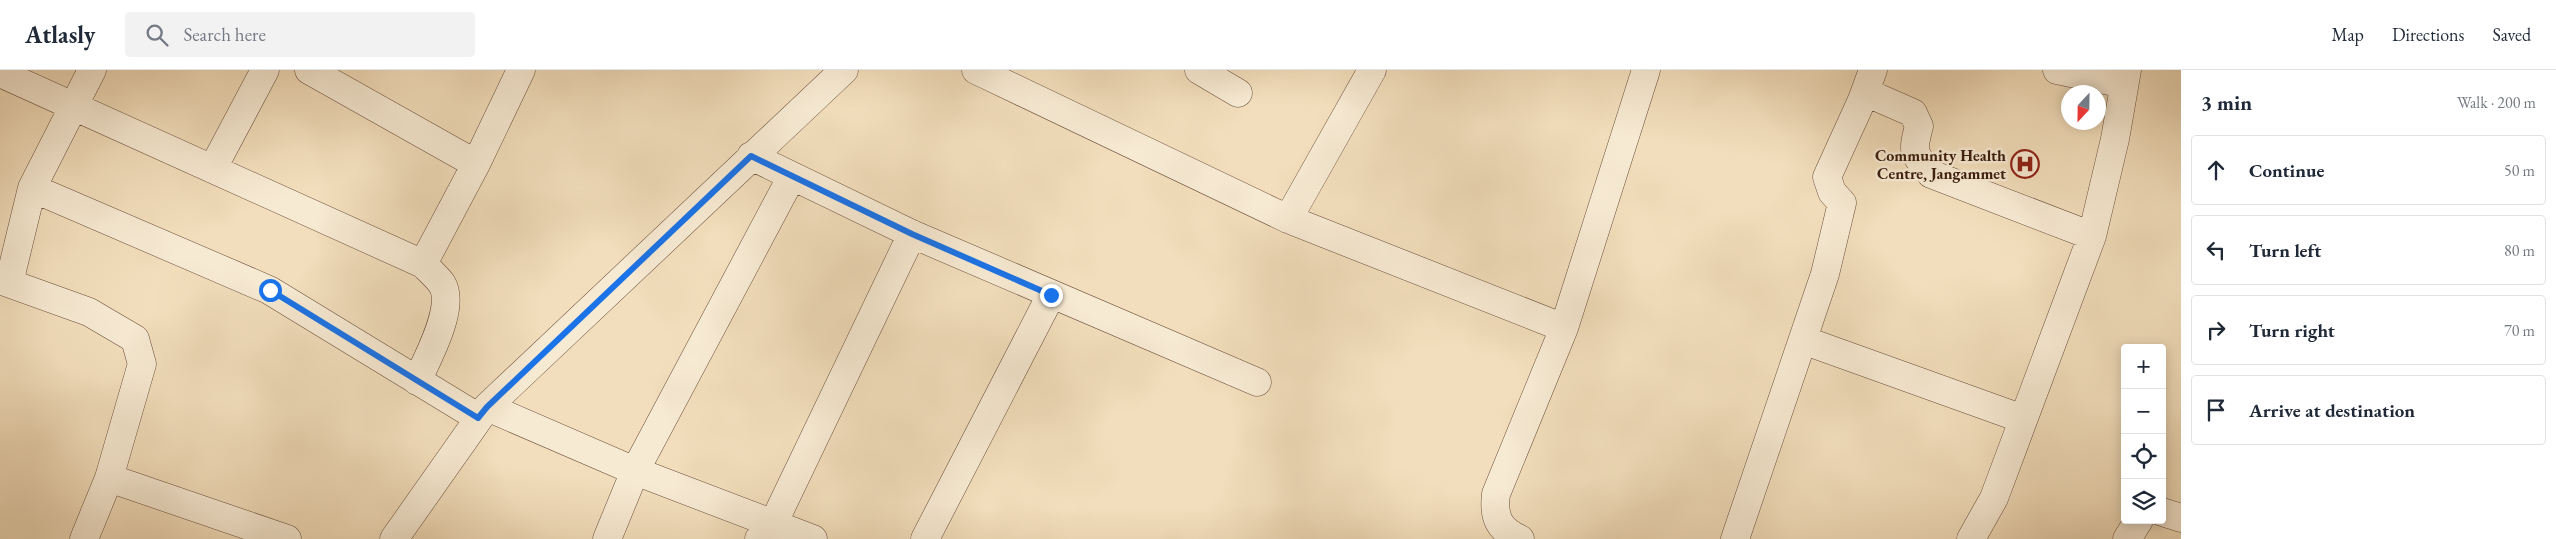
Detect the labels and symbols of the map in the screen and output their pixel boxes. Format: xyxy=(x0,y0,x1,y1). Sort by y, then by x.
north arrow xyxy=(2061,85,2106,130)
place label: Community Health Centre, Jangammet xyxy=(1875,145,2006,184)
hospital icon: Community Health Centre, Jangammet xyxy=(2010,149,2040,179)
route start xyxy=(259,279,282,302)
route end xyxy=(1040,284,1063,307)

